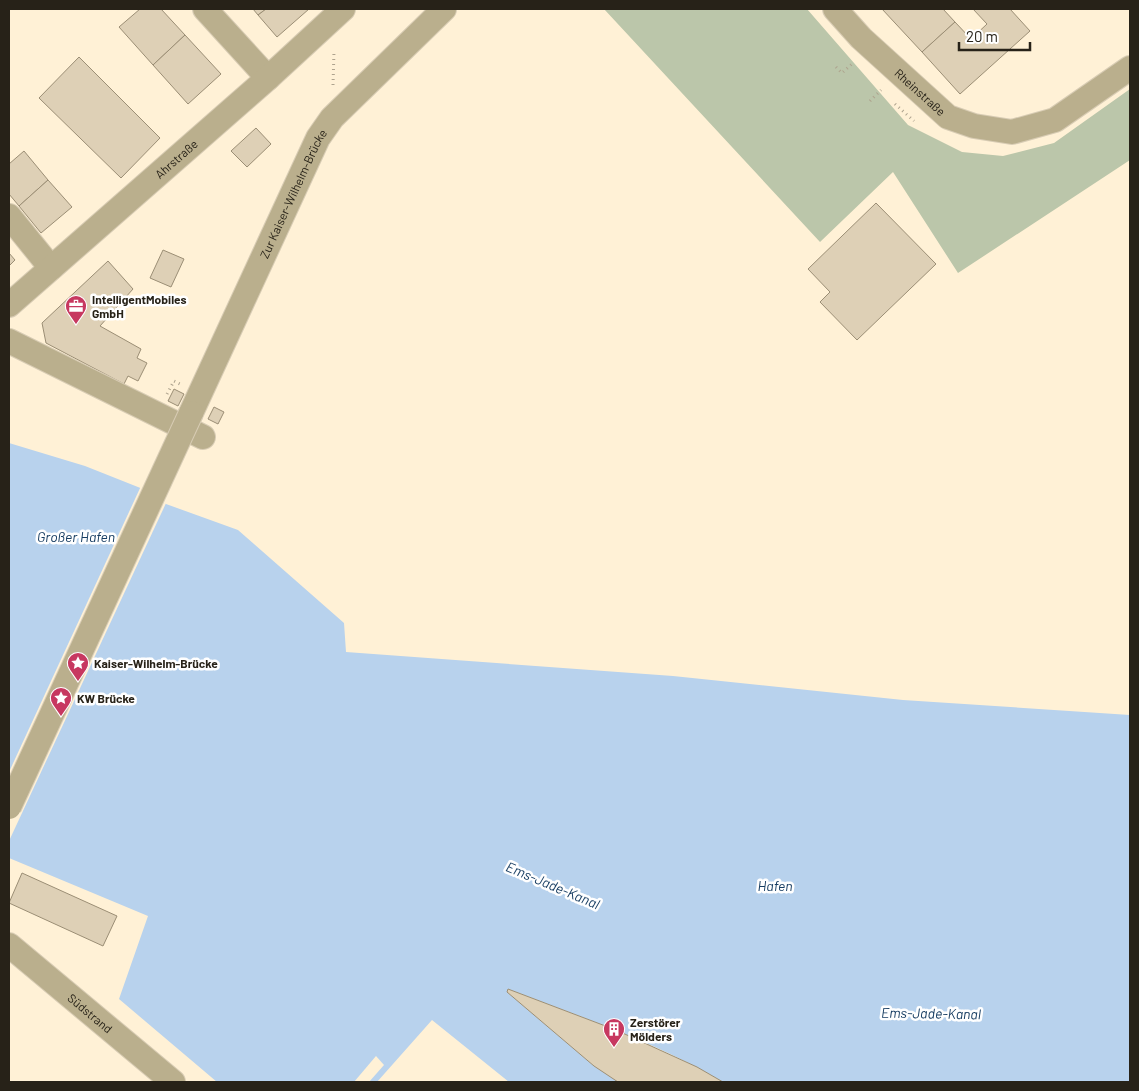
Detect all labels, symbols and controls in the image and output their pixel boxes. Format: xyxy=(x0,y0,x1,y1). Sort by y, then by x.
scale bar xyxy=(959,20,1030,52)
text: 20 m xyxy=(966,27,998,45)
street label: Rheinstraße xyxy=(892,65,948,118)
street label: Zur Kaiser-Wilhelm-Brücke xyxy=(257,126,329,260)
street label: Ahrstraße xyxy=(152,136,200,181)
place label: IntelligentMobiles GmbH xyxy=(92,292,187,320)
office icon: IntelligentMobiles GmbH xyxy=(64,294,88,325)
water label: Großer Hafen xyxy=(37,528,115,545)
place icon: Kaiser-Wilhelm-Brücke xyxy=(66,651,90,682)
place label: Kaiser-Wilhelm-Brücke xyxy=(94,656,218,670)
place icon: KW Brücke xyxy=(49,686,73,717)
place label: KW Brücke xyxy=(77,691,135,705)
water label: Ems-Jade-Kanal xyxy=(504,858,602,912)
water label: Hafen xyxy=(757,877,793,894)
street label: Südstrand xyxy=(65,990,115,1036)
water label: Ems-Jade-Kanal xyxy=(881,1004,981,1022)
place label: Zerstörer Mölders xyxy=(630,1015,681,1043)
building icon: Zerstörer Mölders xyxy=(602,1017,626,1048)

